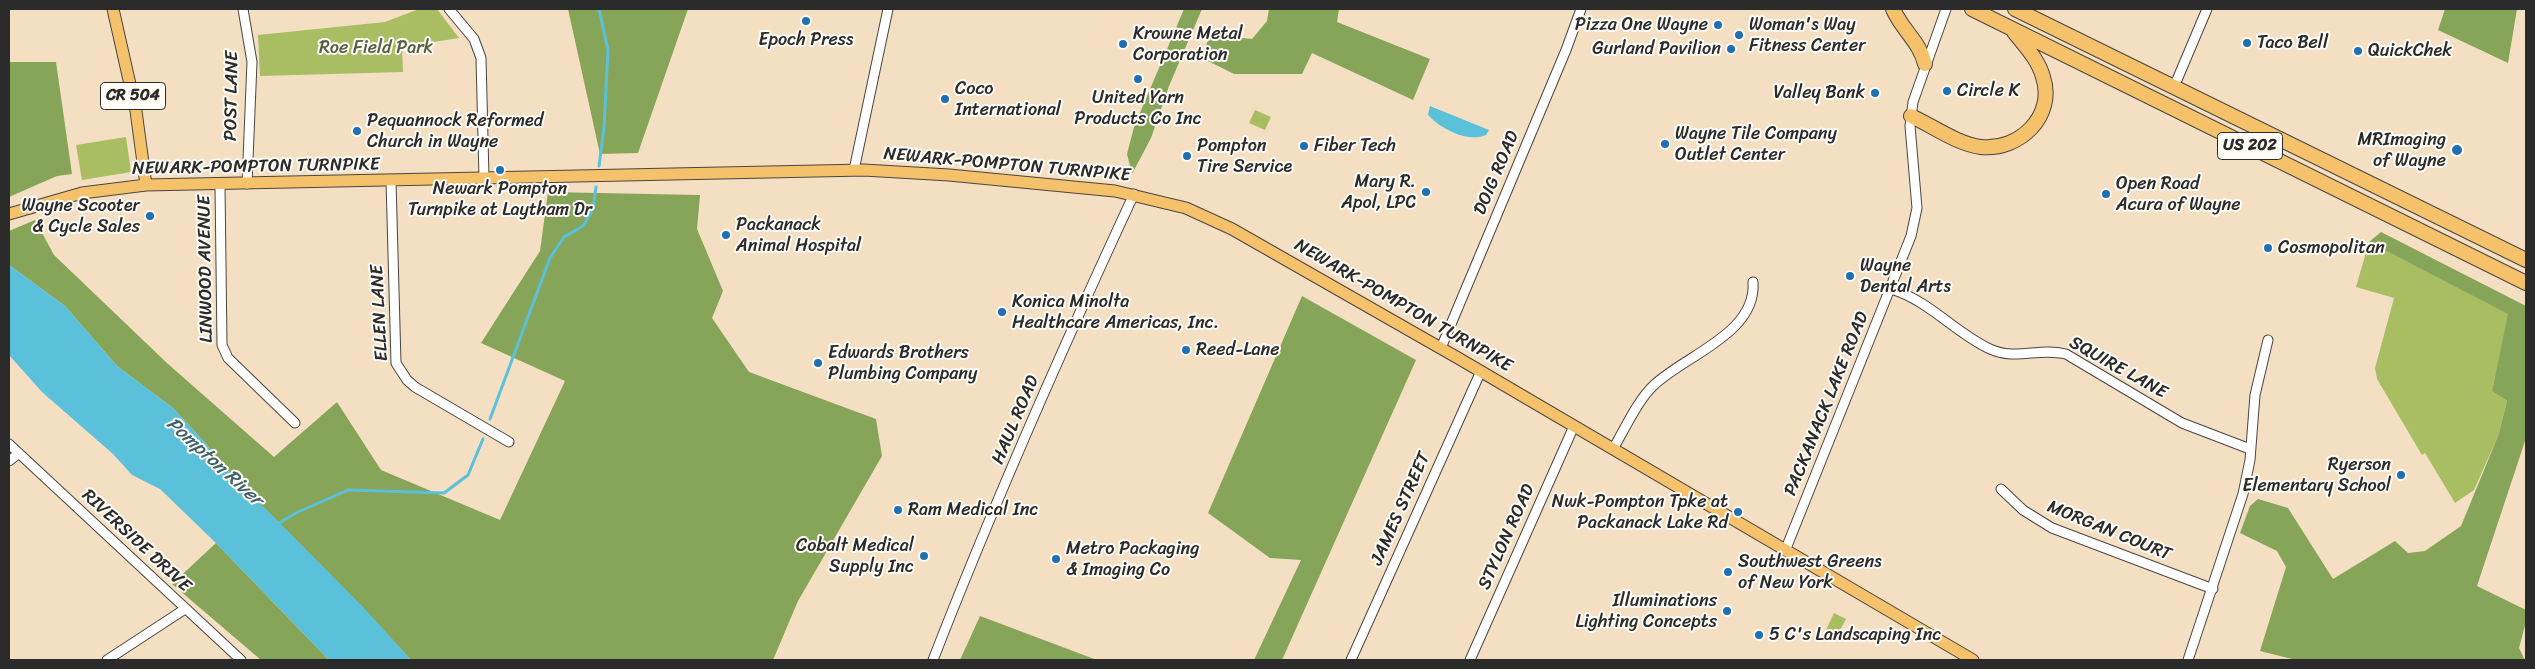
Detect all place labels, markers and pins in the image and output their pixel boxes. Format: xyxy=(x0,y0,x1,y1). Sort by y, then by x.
place label: Pizza One Wayne xyxy=(1575,14,1708,36)
place label: Woman's Way Fitness Center xyxy=(1749,14,1866,56)
marker: Epoch Press xyxy=(800,15,812,27)
marker: Pizza One Wayne xyxy=(1712,19,1724,31)
place label: Krowne Metal Corporation xyxy=(1133,23,1243,66)
place label: Epoch Press xyxy=(759,29,853,51)
marker: Woman's Way Fitness Center xyxy=(1733,29,1745,41)
place label: Taco Bell xyxy=(2257,32,2328,54)
marker: Taco Bell xyxy=(2241,37,2253,49)
marker: Krowne Metal Corporation xyxy=(1117,38,1129,50)
place label: Gurland Pavilion xyxy=(1592,38,1721,60)
place label: QuickChek xyxy=(2368,40,2452,62)
marker: Gurland Pavilion xyxy=(1725,43,1737,55)
marker: QuickChek xyxy=(2352,45,2364,57)
marker: United Yarn Products Co Inc xyxy=(1132,73,1144,85)
place label: Coco International xyxy=(955,78,1061,120)
place label: Circle K xyxy=(1957,80,2020,102)
place label: Valley Bank xyxy=(1773,82,1865,104)
marker: Circle K xyxy=(1941,85,1953,97)
place label: United Yarn Products Co Inc xyxy=(1074,87,1202,130)
marker: Valley Bank xyxy=(1869,87,1881,99)
marker: Coco International xyxy=(939,93,951,105)
place label: Pequannock Reformed Church in Wayne xyxy=(367,110,543,152)
place label: Wayne Tile Company Outlet Center xyxy=(1675,123,1837,166)
marker: Pequannock Reformed Church in Wayne xyxy=(351,125,363,137)
place label: MRImaging of Wayne xyxy=(2357,129,2446,172)
place label: Pompton Tire Service xyxy=(1197,135,1292,178)
place label: Fiber Tech xyxy=(1314,135,1396,157)
marker: Wayne Tile Company Outlet Center xyxy=(1659,138,1671,150)
marker: Fiber Tech xyxy=(1298,140,1310,152)
marker: MRImaging of Wayne xyxy=(2450,143,2464,157)
marker: Pompton Tire Service xyxy=(1181,150,1193,162)
marker: Newark Pompton Turnpike at Laytham Dr xyxy=(494,164,506,176)
place label: Mary R. Apol, LPC xyxy=(1341,171,1416,213)
place label: Open Road Acura of Wayne xyxy=(2116,173,2241,215)
place label: Newark Pompton Turnpike at Laytham Dr xyxy=(408,178,592,220)
marker: Mary R. Apol, LPC xyxy=(1420,186,1432,198)
marker: Open Road Acura of Wayne xyxy=(2100,188,2112,200)
place label: Wayne Scooter & Cycle Sales xyxy=(22,195,140,238)
marker: Wayne Scooter & Cycle Sales xyxy=(144,210,156,222)
place label: Packanack Animal Hospital xyxy=(736,214,861,256)
marker: Packanack Animal Hospital xyxy=(720,229,732,241)
place label: Cosmopolitan xyxy=(2278,237,2385,259)
marker: Cosmopolitan xyxy=(2262,242,2274,254)
place label: Wayne Dental Arts xyxy=(1860,255,1951,298)
marker: Wayne Dental Arts xyxy=(1844,270,1856,282)
place label: Konica Minolta Healthcare Americas, Inc. xyxy=(1012,291,1219,334)
marker: Konica Minolta Healthcare Americas, Inc. xyxy=(996,306,1008,318)
place label: Reed-Lane xyxy=(1196,339,1280,361)
place label: Edwards Brothers Plumbing Company xyxy=(828,342,977,384)
marker: Reed-Lane xyxy=(1180,344,1192,356)
marker: Edwards Brothers Plumbing Company xyxy=(812,357,824,369)
place label: Ryerson Elementary School xyxy=(2242,454,2391,496)
marker: Ryerson Elementary School xyxy=(2395,469,2407,481)
place label: Nwk-Pompton Tpke at Packanack Lake Rd xyxy=(1552,491,1728,534)
place label: Ram Medical Inc xyxy=(908,499,1038,521)
marker: Ram Medical Inc xyxy=(892,504,904,516)
marker: Nwk-Pompton Tpke at Packanack Lake Rd xyxy=(1732,506,1744,518)
place label: Cobalt Medical Supply Inc xyxy=(796,535,914,578)
place label: Metro Packaging & Imaging Co xyxy=(1066,538,1199,580)
marker: Cobalt Medical Supply Inc xyxy=(918,550,930,562)
place label: Southwest Greens of New York xyxy=(1738,551,1882,594)
marker: Metro Packaging & Imaging Co xyxy=(1050,553,1062,565)
marker: Southwest Greens of New York xyxy=(1722,566,1734,578)
place label: Illuminations Lighting Concepts xyxy=(1576,590,1717,632)
marker: Illuminations Lighting Concepts xyxy=(1721,605,1733,617)
place label: 5 C's Landscaping Inc xyxy=(1769,624,1941,646)
marker: 5 C's Landscaping Inc xyxy=(1753,629,1765,641)

